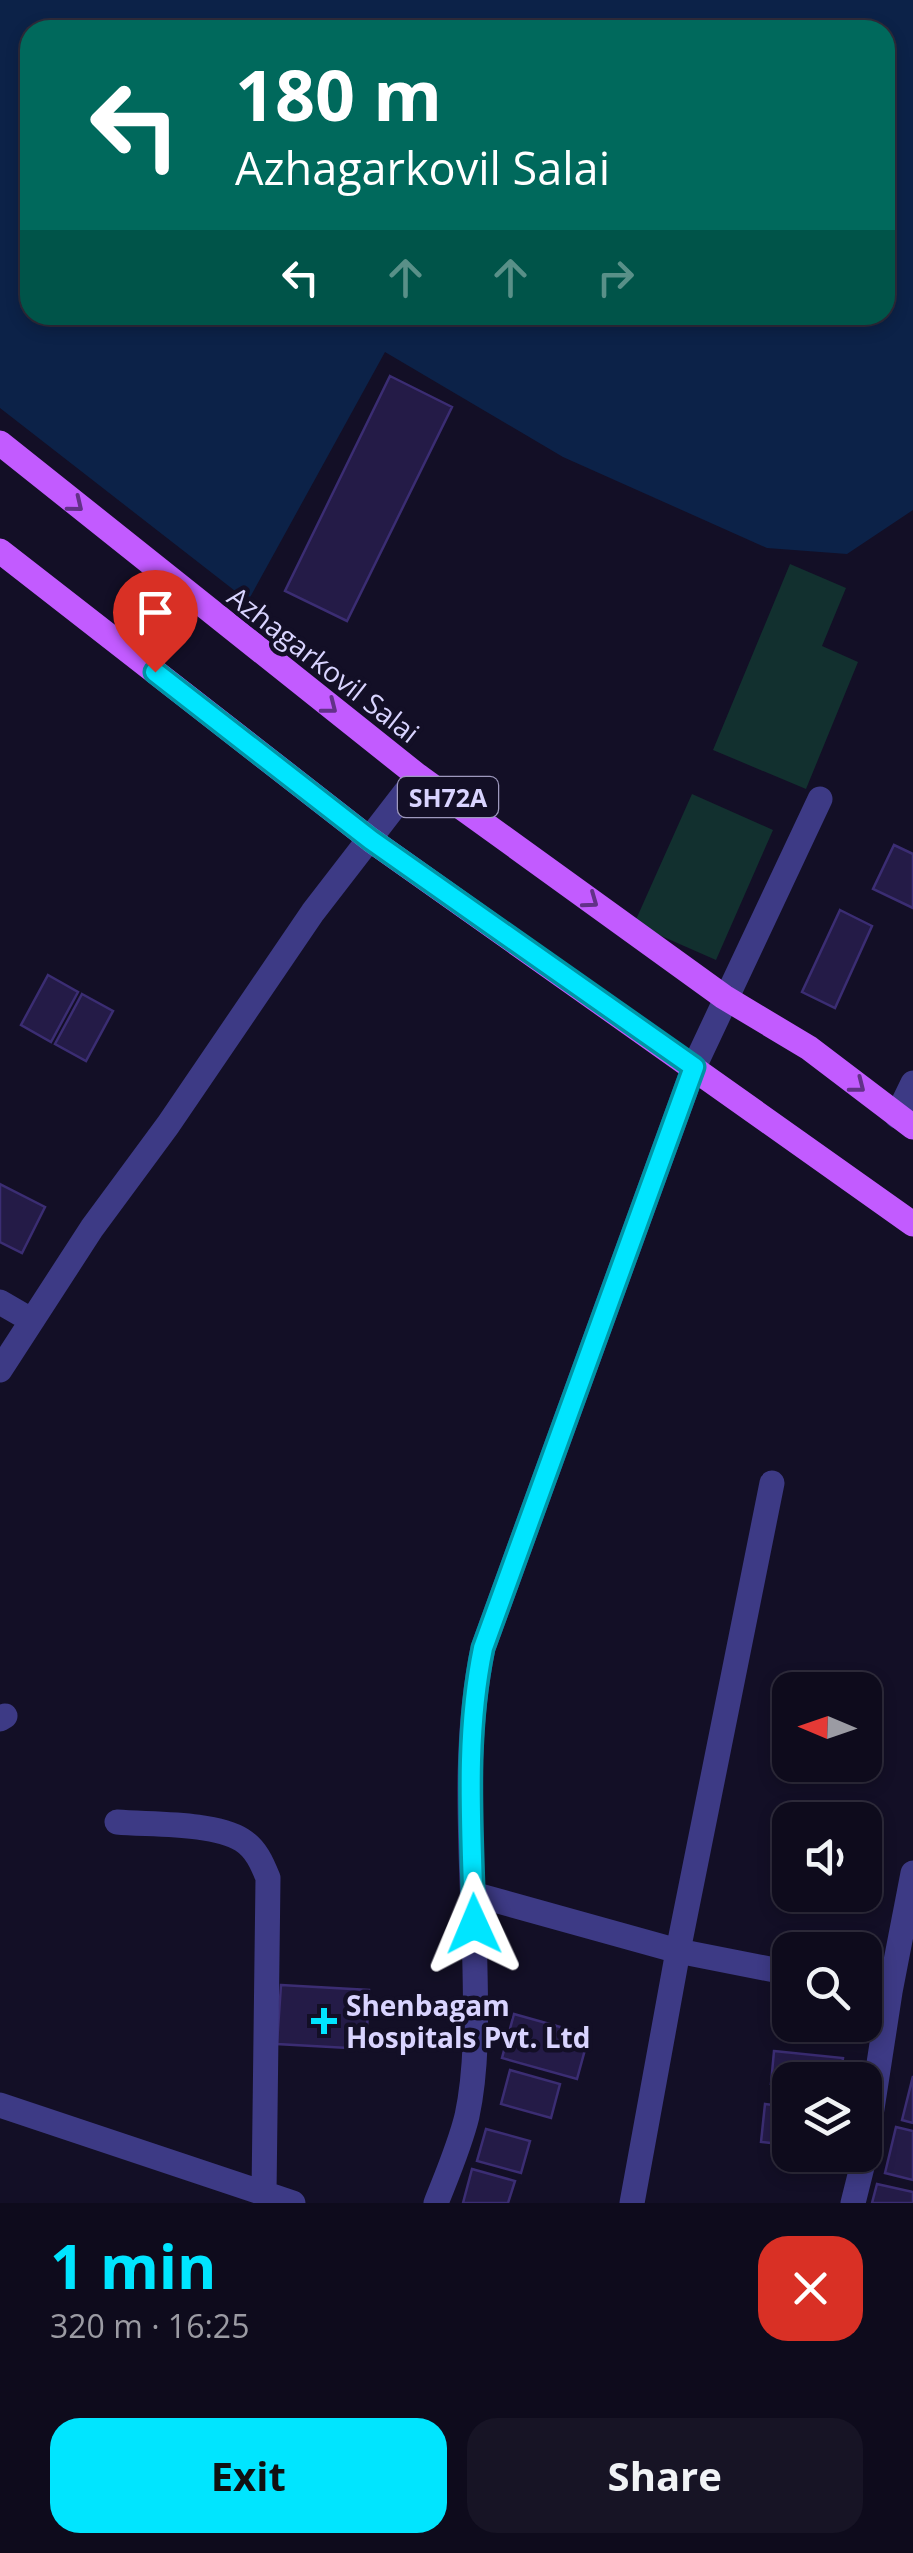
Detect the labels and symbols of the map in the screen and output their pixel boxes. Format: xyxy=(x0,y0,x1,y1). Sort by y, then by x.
one-way arrow xyxy=(65,493,83,511)
pin xyxy=(113,570,198,673)
street label: Azhagarkovil Salai xyxy=(220,577,428,751)
one-way arrow xyxy=(319,695,337,713)
road number: SH72A xyxy=(398,777,498,817)
one-way arrow xyxy=(580,889,598,906)
one-way arrow xyxy=(847,1074,865,1092)
north arrow xyxy=(772,1672,882,1782)
position arrow xyxy=(422,1872,526,1976)
place label: Shenbagam Hospitals Pvt. Ltd xyxy=(346,1986,590,2056)
marker: Shenbagam Hospitals Pvt. Ltd xyxy=(311,2008,337,2034)

